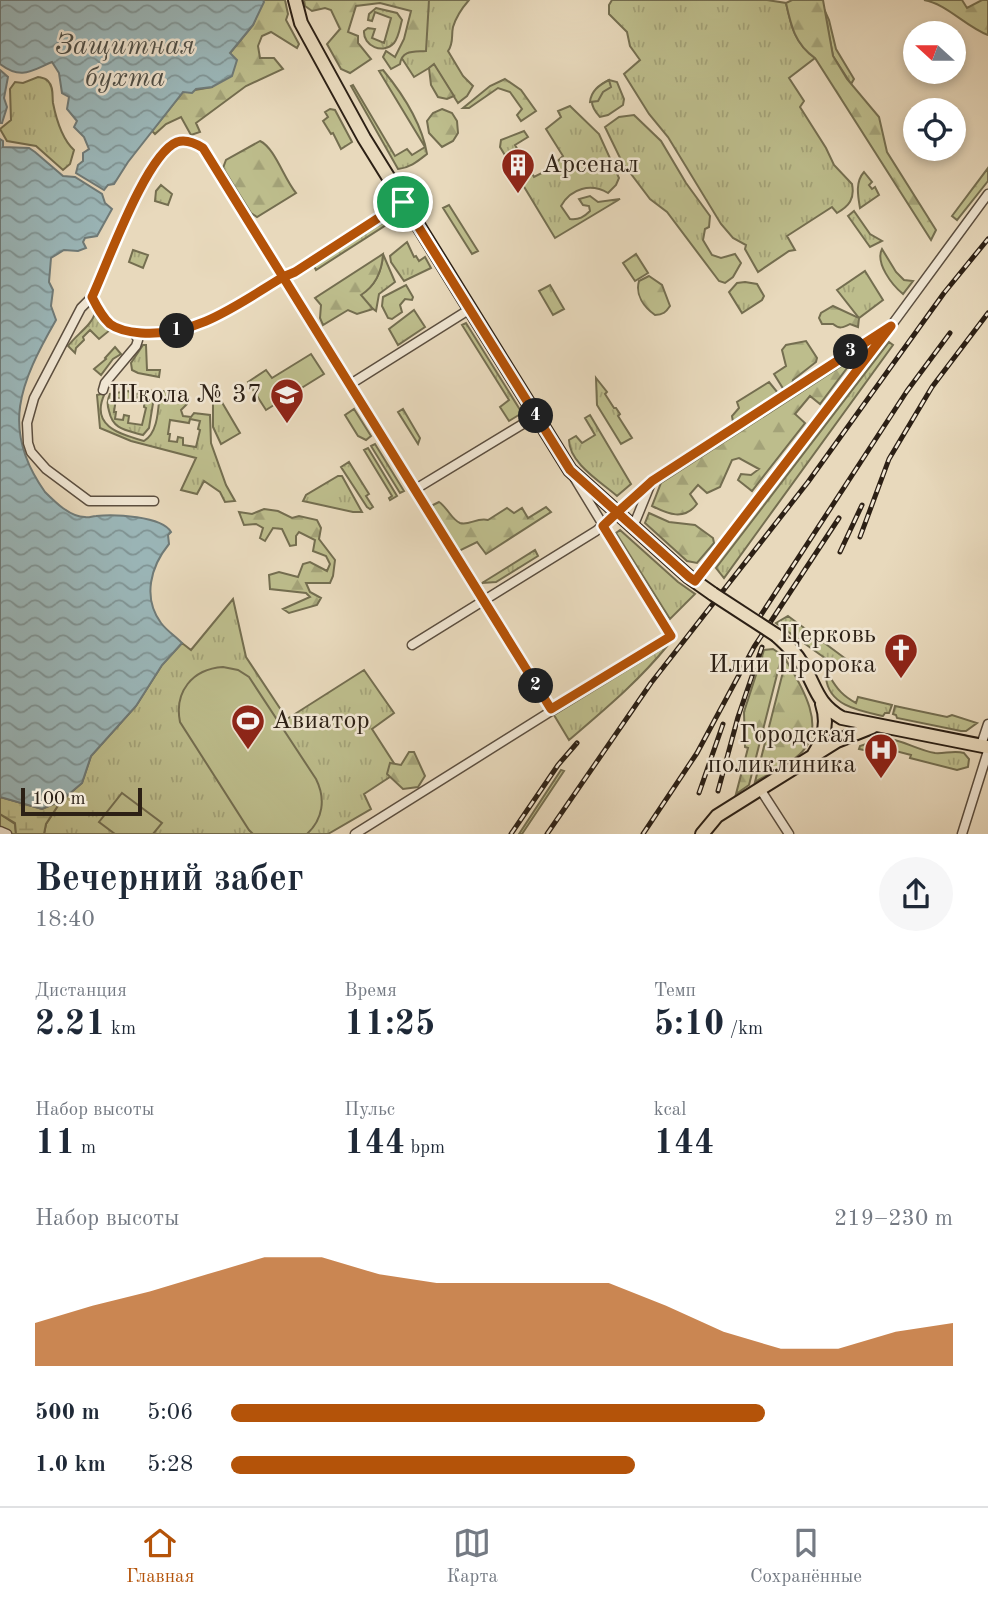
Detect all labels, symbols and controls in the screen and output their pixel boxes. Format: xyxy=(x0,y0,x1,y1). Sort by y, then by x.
north arrow xyxy=(903,21,966,84)
map controls xyxy=(903,21,966,161)
water label: Защитная бухта xyxy=(55,32,195,93)
button: locate xyxy=(903,98,966,161)
building icon: Арсенал xyxy=(499,146,537,195)
place label: Арсенал xyxy=(542,152,639,178)
pin xyxy=(373,172,433,232)
icon: arrive xyxy=(384,183,422,221)
pin: 1 xyxy=(160,314,194,348)
text: 1 xyxy=(171,321,182,340)
pin: 3 xyxy=(834,334,868,370)
text: 3 xyxy=(845,342,856,361)
school or university icon: Школа № 37 xyxy=(268,376,306,425)
place label: Школа № 37 xyxy=(109,382,262,408)
pin: 4 xyxy=(518,398,554,434)
text: 4 xyxy=(530,406,541,425)
place label: Церковь Илии Пророка xyxy=(709,622,876,678)
church icon: Церковь Илии Пророка xyxy=(882,631,920,680)
pin: 2 xyxy=(518,668,554,704)
text: 2 xyxy=(530,676,541,695)
sports icon: Авиатор xyxy=(229,702,267,751)
place label: Авиатор xyxy=(272,708,370,734)
place label: Городская поликлиника xyxy=(707,722,856,778)
hospital icon: Городская поликлиника xyxy=(862,731,900,780)
scale bar xyxy=(21,785,142,817)
text: 100 m xyxy=(32,790,85,809)
button: share xyxy=(879,857,953,931)
text: Вечерний забег xyxy=(35,861,304,899)
text: 18:40 xyxy=(35,908,95,931)
text: Дистанция xyxy=(35,982,127,1001)
text: Время xyxy=(344,982,397,1001)
text: Темп xyxy=(654,982,696,1001)
text: 2.21 xyxy=(35,1007,106,1042)
text: 11:25 xyxy=(344,1007,435,1042)
text: 5:10 xyxy=(654,1007,724,1042)
text: km xyxy=(106,1020,136,1039)
text: /km xyxy=(724,1020,763,1039)
text: Набор высоты xyxy=(35,1101,154,1120)
text: Пульс xyxy=(344,1101,395,1120)
text: kcal xyxy=(654,1101,686,1120)
text: 11 xyxy=(35,1126,76,1161)
text: 144 xyxy=(344,1126,405,1161)
text: 144 xyxy=(654,1126,715,1161)
text: m xyxy=(76,1139,96,1158)
text: bpm xyxy=(405,1139,445,1158)
text: Набор высоты xyxy=(35,1207,179,1230)
text: 219–230 m xyxy=(834,1207,953,1230)
text: 500 m xyxy=(35,1401,100,1424)
text: 5:06 xyxy=(147,1401,193,1424)
text: 1.0 km xyxy=(35,1453,106,1476)
text: 5:28 xyxy=(147,1453,193,1476)
tab: Главная xyxy=(126,1524,194,1589)
tab: Карта xyxy=(446,1524,498,1589)
tab: Сохранённые xyxy=(750,1524,862,1589)

